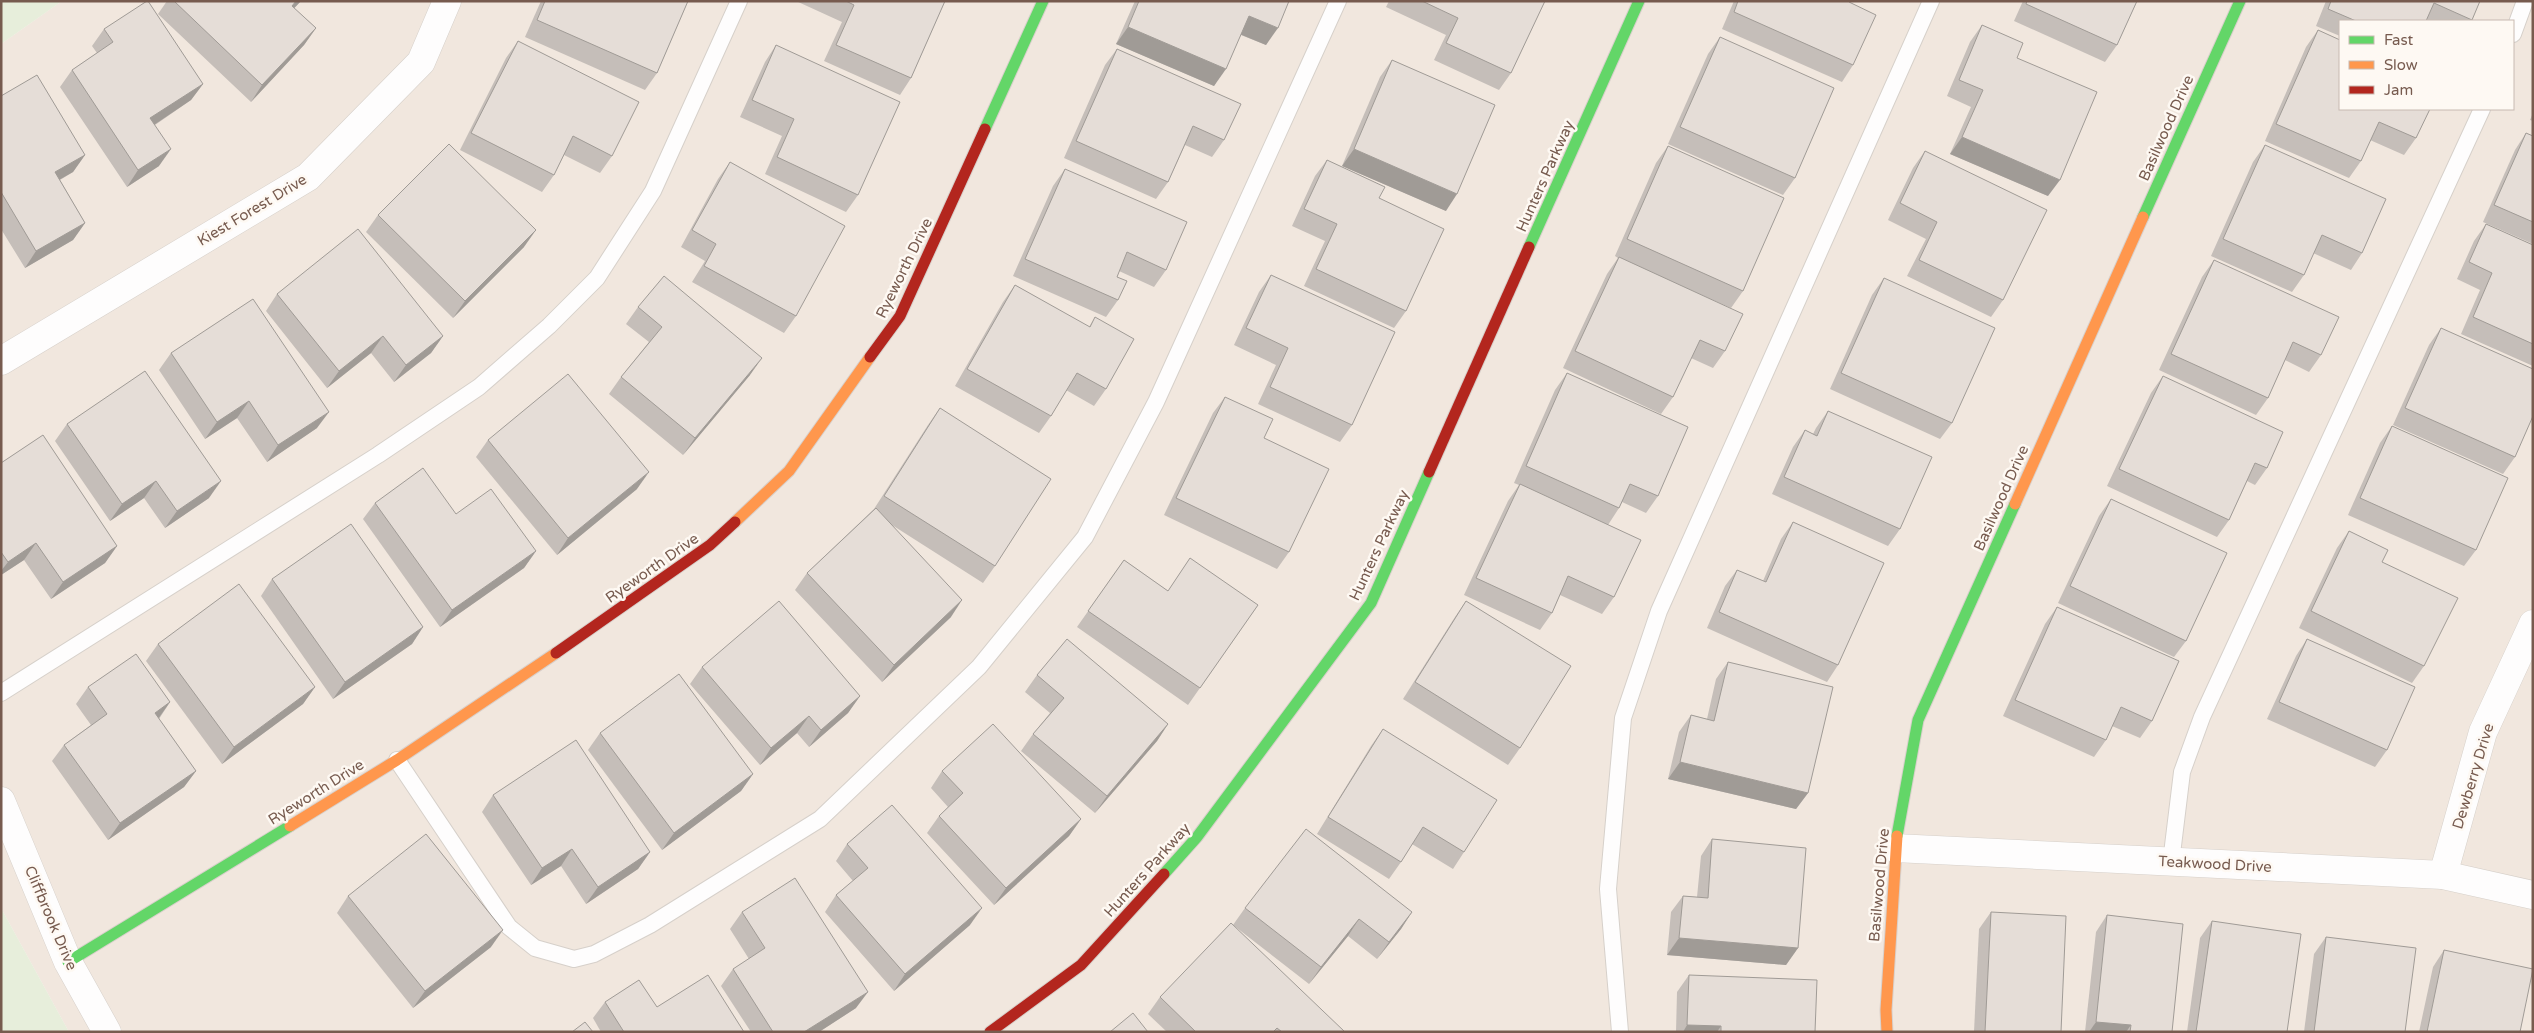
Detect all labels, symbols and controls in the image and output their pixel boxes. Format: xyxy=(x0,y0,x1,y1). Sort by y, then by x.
legend xyxy=(2339,20,2514,110)
text: Fast xyxy=(2384,31,2414,49)
text: Slow xyxy=(2384,56,2418,74)
street label: Basilwood Drive xyxy=(2135,72,2197,184)
text: Jam xyxy=(2384,81,2413,99)
street label: Hunters Parkway xyxy=(1512,117,1578,235)
street label: Kiest Forest Drive xyxy=(194,170,310,250)
street label: Ryeworth Drive xyxy=(872,215,936,321)
street label: Basilwood Drive xyxy=(1970,442,2032,554)
street label: Hunters Parkway xyxy=(1345,487,1413,603)
street label: Ryeworth Drive xyxy=(602,529,702,607)
street label: Dewberry Drive xyxy=(2448,721,2498,831)
street label: Ryeworth Drive xyxy=(265,755,367,829)
street label: Hunters Parkway xyxy=(1100,819,1194,921)
street label: Basilwood Drive xyxy=(1865,828,1893,942)
street label: Teakwood Drive xyxy=(2158,852,2272,876)
street label: Cliffbrook Drive xyxy=(21,863,81,973)

